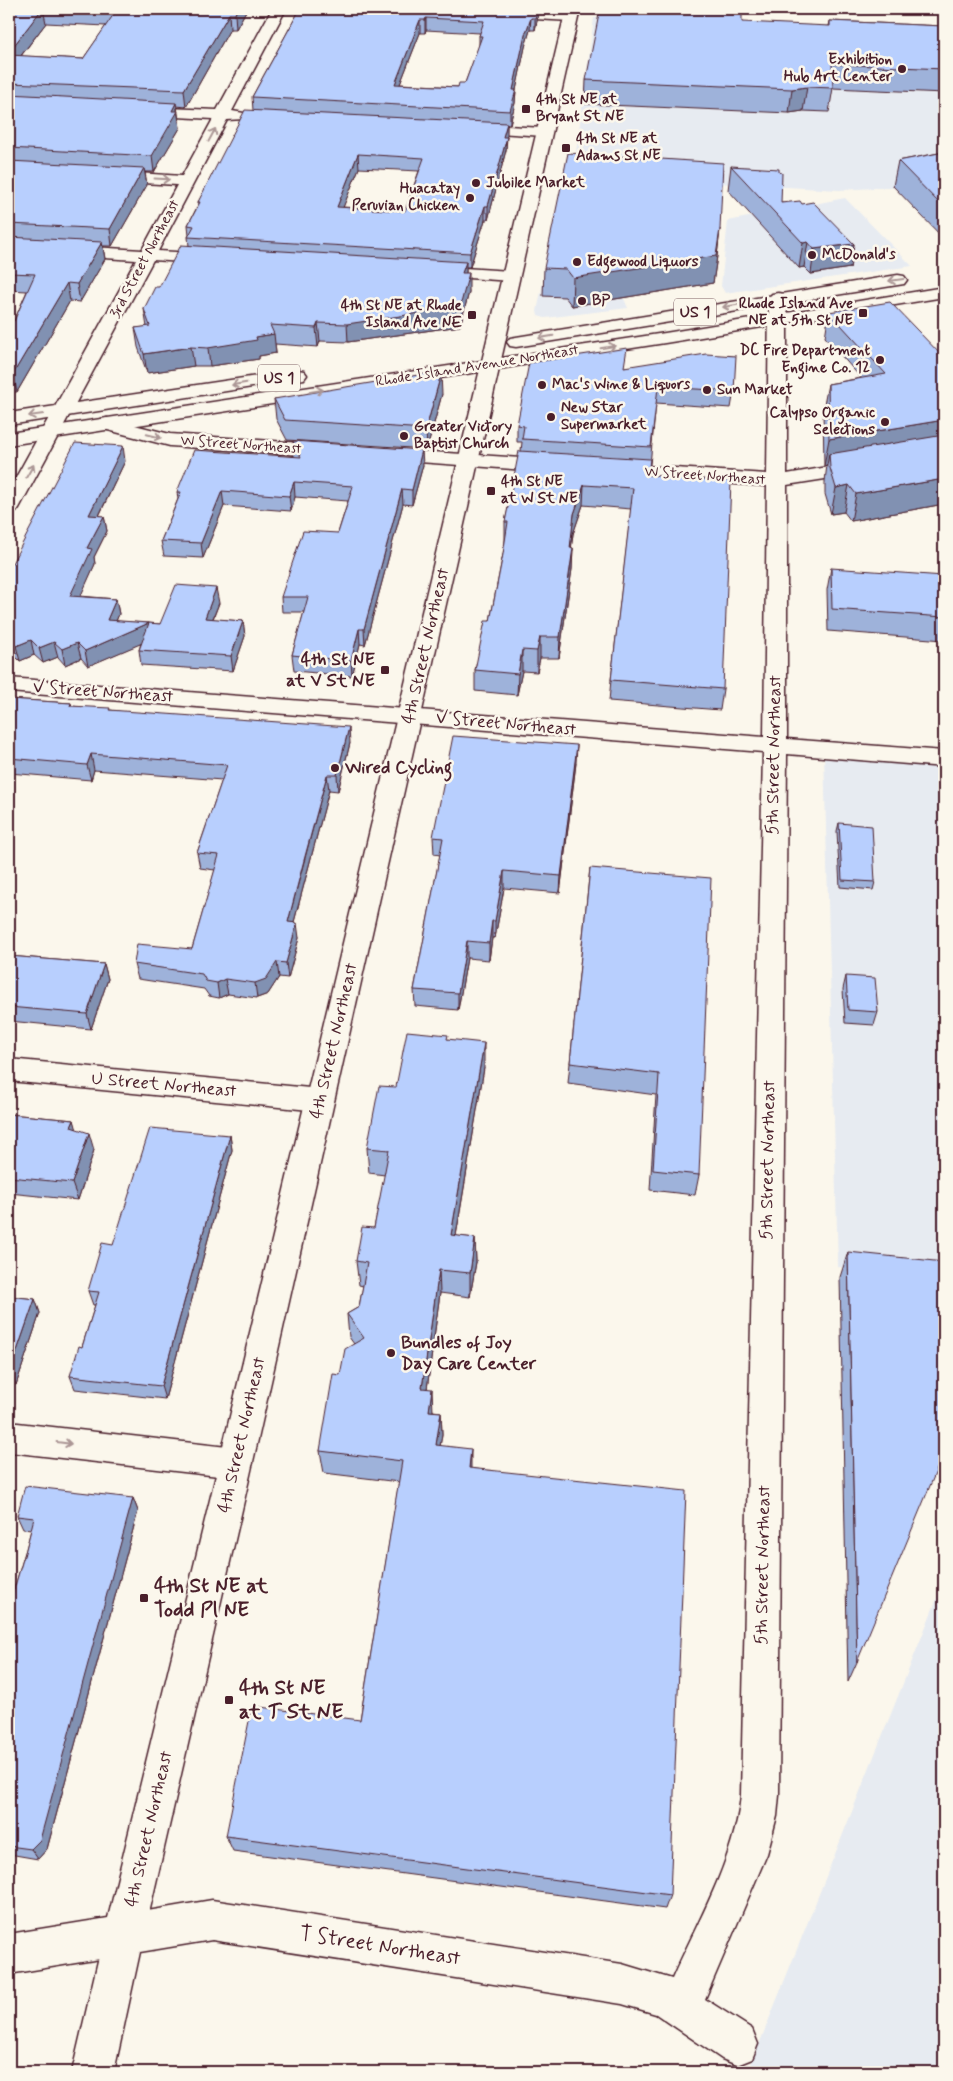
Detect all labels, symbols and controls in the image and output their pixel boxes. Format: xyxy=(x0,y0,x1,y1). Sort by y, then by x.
place label: Exhibition Hub Art Center xyxy=(784,50,893,87)
marker: Exhibition Hub Art Center xyxy=(896,63,908,75)
place label: 4th St NE at Bryant St NE xyxy=(536,90,624,127)
marker: 4th St NE at Bryant St NE xyxy=(520,103,532,115)
one-way arrow xyxy=(208,128,217,143)
place label: 4th St NE at Adams St NE xyxy=(576,129,661,166)
marker: 4th St NE at Adams St NE xyxy=(560,142,572,154)
place label: Jubilee Market xyxy=(486,173,586,193)
one-way arrow xyxy=(154,175,170,184)
marker: Jubilee Market xyxy=(470,177,482,189)
place label: Huacatay Peruvian Chicken xyxy=(352,179,460,216)
marker: Huacatay Peruvian Chicken xyxy=(464,192,476,204)
street label: 3rd Street Northeast xyxy=(105,196,185,322)
place label: McDonald's xyxy=(822,245,896,265)
marker: McDonald's xyxy=(806,249,818,261)
place label: Edgewood Liquors xyxy=(587,252,699,274)
marker: Edgewood Liquors xyxy=(571,256,583,268)
one-way arrow xyxy=(888,276,904,286)
place label: BP xyxy=(592,291,610,311)
place label: Rhode Island Ave NE at 5th St NE xyxy=(739,294,853,331)
marker: BP xyxy=(576,295,588,307)
place label: 4th St NE at Rhode Island Ave NE xyxy=(341,296,463,333)
road number: US 1 xyxy=(674,298,716,326)
one-way arrow xyxy=(722,301,738,311)
marker: Rhode Island Ave NE at 5th St NE xyxy=(857,307,869,319)
marker: 4th St NE at Rhode Island Ave NE xyxy=(466,309,478,321)
one-way arrow xyxy=(538,332,554,342)
street label: Rhode Island Avenue Northeast xyxy=(374,340,581,392)
one-way arrow xyxy=(600,341,616,351)
place label: DC Fire Department Engine Co. 12 xyxy=(740,341,870,380)
marker: DC Fire Department Engine Co. 12 xyxy=(874,354,886,366)
road number: US 1 xyxy=(258,364,300,392)
place label: Mac's Wine & Liquors xyxy=(552,375,691,395)
one-way arrow xyxy=(231,379,247,389)
marker: Mac's Wine & Liquors xyxy=(536,379,548,391)
place label: Sun Market xyxy=(717,380,793,400)
marker: Sun Market xyxy=(701,384,713,396)
one-way arrow xyxy=(308,386,324,396)
place label: New Star Supermarket xyxy=(561,398,648,435)
place label: Calypso Organic Selections xyxy=(770,403,875,440)
one-way arrow xyxy=(28,410,44,420)
marker: New Star Supermarket xyxy=(545,411,557,423)
marker: Calypso Organic Selections xyxy=(879,416,891,428)
place label: Greater Victory Baptist Church xyxy=(414,417,512,454)
marker: Greater Victory Baptist Church xyxy=(398,430,410,442)
street label: W Street Northeast xyxy=(180,431,303,459)
one-way arrow xyxy=(145,432,161,441)
street label: W Street Northeast xyxy=(644,462,767,490)
one-way arrow xyxy=(25,463,35,478)
place label: 4th St NE at W St NE xyxy=(501,472,578,509)
marker: 4th St NE at W St NE xyxy=(485,485,497,497)
street label: 4th Street Northeast xyxy=(396,565,456,726)
place label: 4th St NE at V St NE xyxy=(286,648,375,693)
marker: 4th St NE at V St NE xyxy=(379,664,391,676)
street label: 5th Street Northeast xyxy=(761,674,787,835)
street label: V Street Northeast xyxy=(32,675,175,709)
street label: V Street Northeast xyxy=(435,706,578,742)
place label: Wired Cycling xyxy=(344,756,452,782)
marker: Wired Cycling xyxy=(329,762,341,774)
street label: 4th Street Northeast xyxy=(304,960,364,1121)
street label: U Street Northeast xyxy=(91,1067,238,1103)
street label: 5th Street Northeast xyxy=(755,1079,781,1240)
place label: Bundles of Joy Day Care Center xyxy=(401,1331,537,1376)
marker: Bundles of Joy Day Care Center xyxy=(385,1347,397,1359)
street label: 4th Street Northeast xyxy=(212,1354,272,1515)
one-way arrow xyxy=(56,1438,72,1448)
street label: 5th Street Northeast xyxy=(750,1484,776,1645)
place label: 4th St NE at Todd Pl NE xyxy=(154,1572,269,1624)
marker: 4th St NE at Todd Pl NE xyxy=(138,1592,150,1604)
place label: 4th St NE at T St NE xyxy=(239,1674,343,1726)
marker: 4th St NE at T St NE xyxy=(223,1694,235,1706)
street label: 4th Street Northeast xyxy=(119,1748,179,1909)
street label: T Street Northeast xyxy=(297,1919,463,1973)

